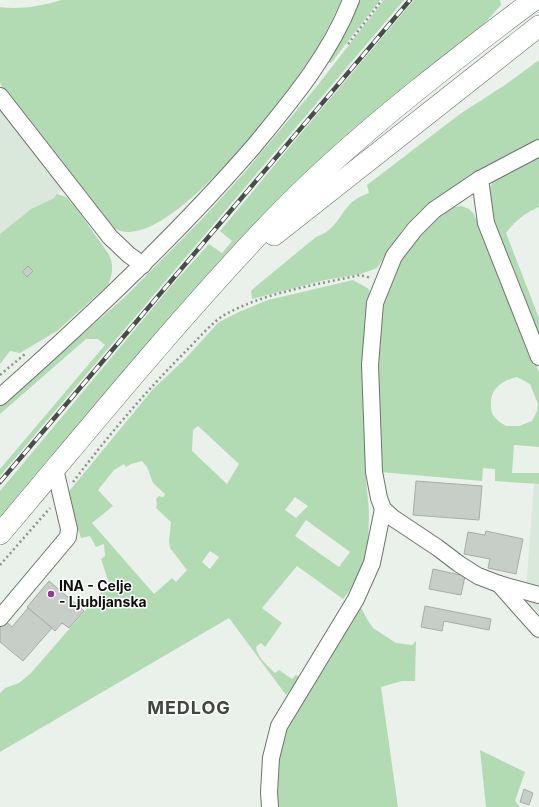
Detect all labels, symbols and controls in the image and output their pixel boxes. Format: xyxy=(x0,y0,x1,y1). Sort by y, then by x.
place label: INA - Celje - Ljubljanska xyxy=(59,577,147,610)
marker: INA - Celje - Ljubljanska xyxy=(46,589,56,599)
district label: MEDLOG xyxy=(147,697,231,718)

